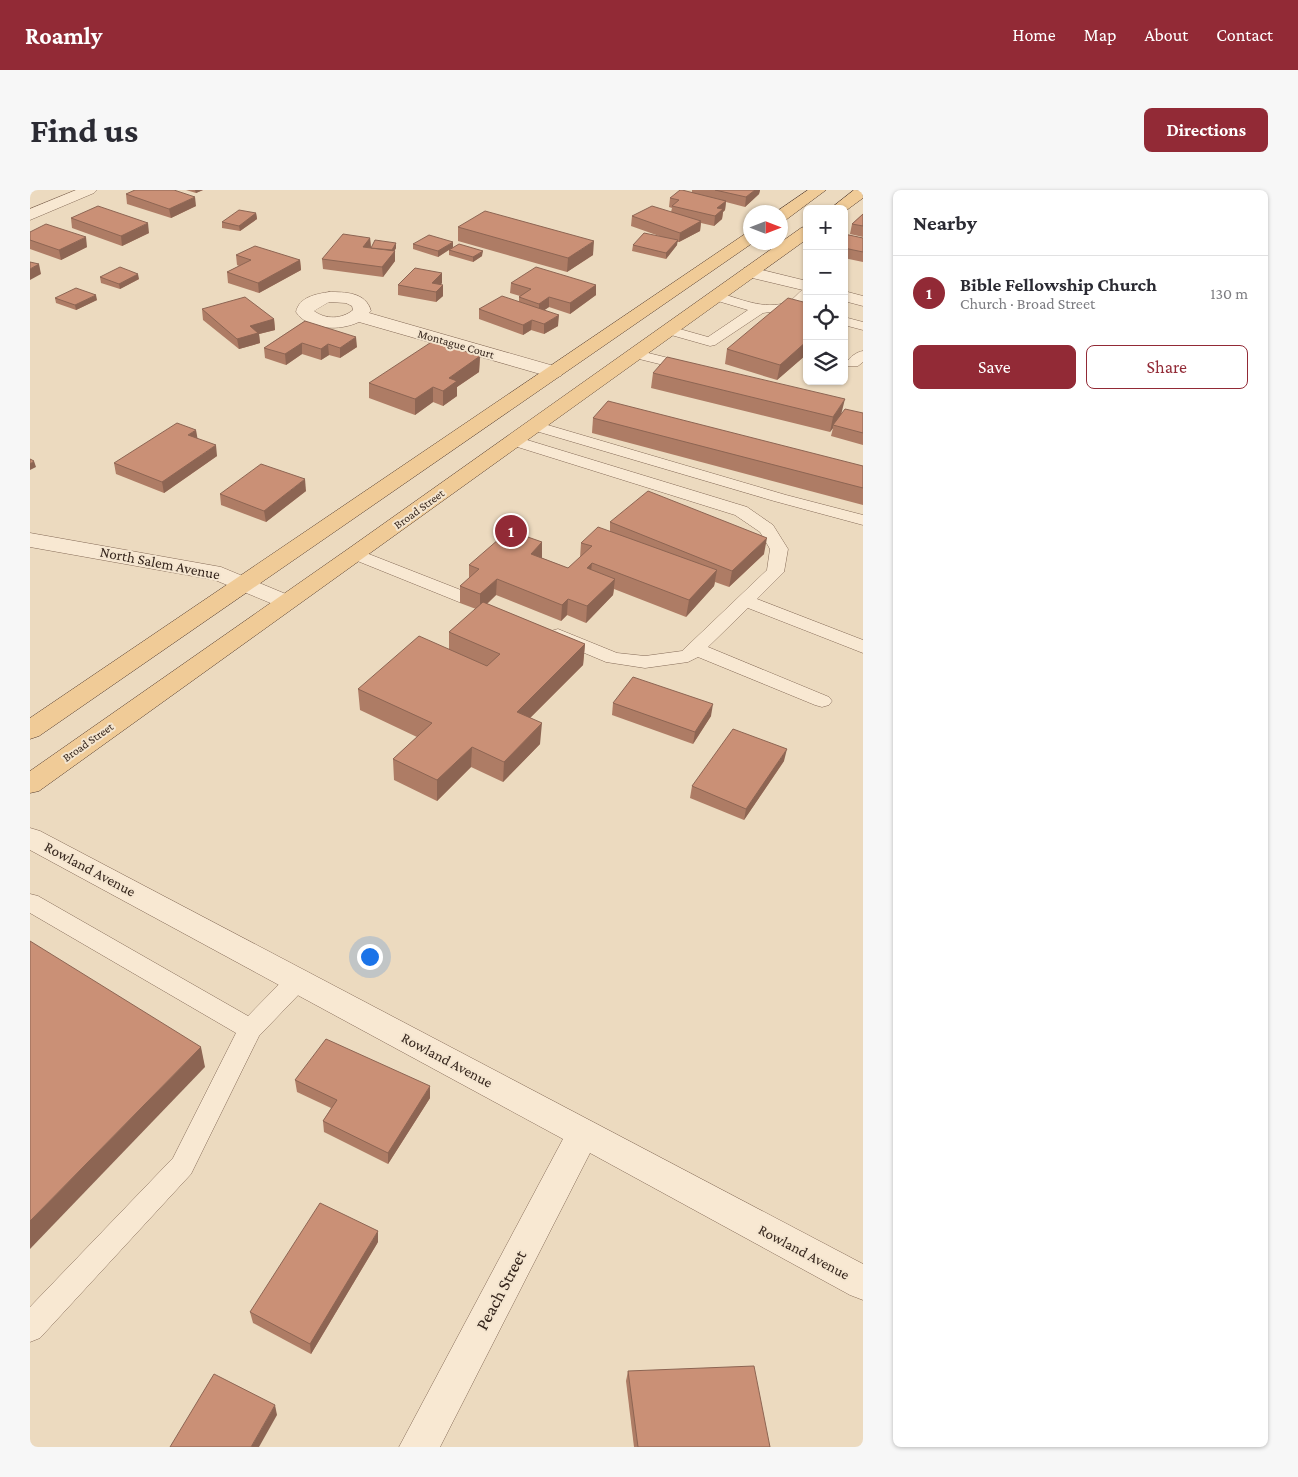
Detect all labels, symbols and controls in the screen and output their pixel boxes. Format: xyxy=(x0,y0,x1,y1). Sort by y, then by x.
text: Roamly xyxy=(25,22,102,49)
text: Home xyxy=(1013,25,1056,45)
text: Map xyxy=(1084,25,1116,45)
text: About xyxy=(1144,25,1188,45)
text: Contact xyxy=(1216,25,1273,45)
button: Directions xyxy=(1144,108,1268,152)
text: Find us xyxy=(30,111,138,150)
north arrow xyxy=(743,205,788,250)
map controls xyxy=(803,205,848,385)
button: + xyxy=(803,205,848,250)
text: Nearby xyxy=(913,211,977,235)
button: − xyxy=(803,250,848,295)
text: Bible Fellowship Church xyxy=(960,274,1157,295)
text: 1 xyxy=(926,285,932,302)
text: 130 m xyxy=(1210,285,1248,302)
button: locate xyxy=(803,295,848,340)
text: Church · Broad Street xyxy=(960,295,1095,312)
street label: Montague Court xyxy=(416,326,497,362)
button: layers xyxy=(803,340,848,385)
button: Save xyxy=(913,345,1076,389)
button: Share xyxy=(1086,345,1248,389)
street label: Broad Street xyxy=(391,485,448,532)
pin: 1 xyxy=(495,512,527,550)
street label: North Salem Avenue xyxy=(99,544,222,583)
street label: Broad Street xyxy=(60,719,117,765)
street label: Rowland Avenue xyxy=(42,838,138,900)
your location xyxy=(357,944,383,970)
street label: Rowland Avenue xyxy=(399,1029,495,1091)
street label: Rowland Avenue xyxy=(756,1221,852,1283)
street label: Peach Street xyxy=(472,1246,531,1333)

